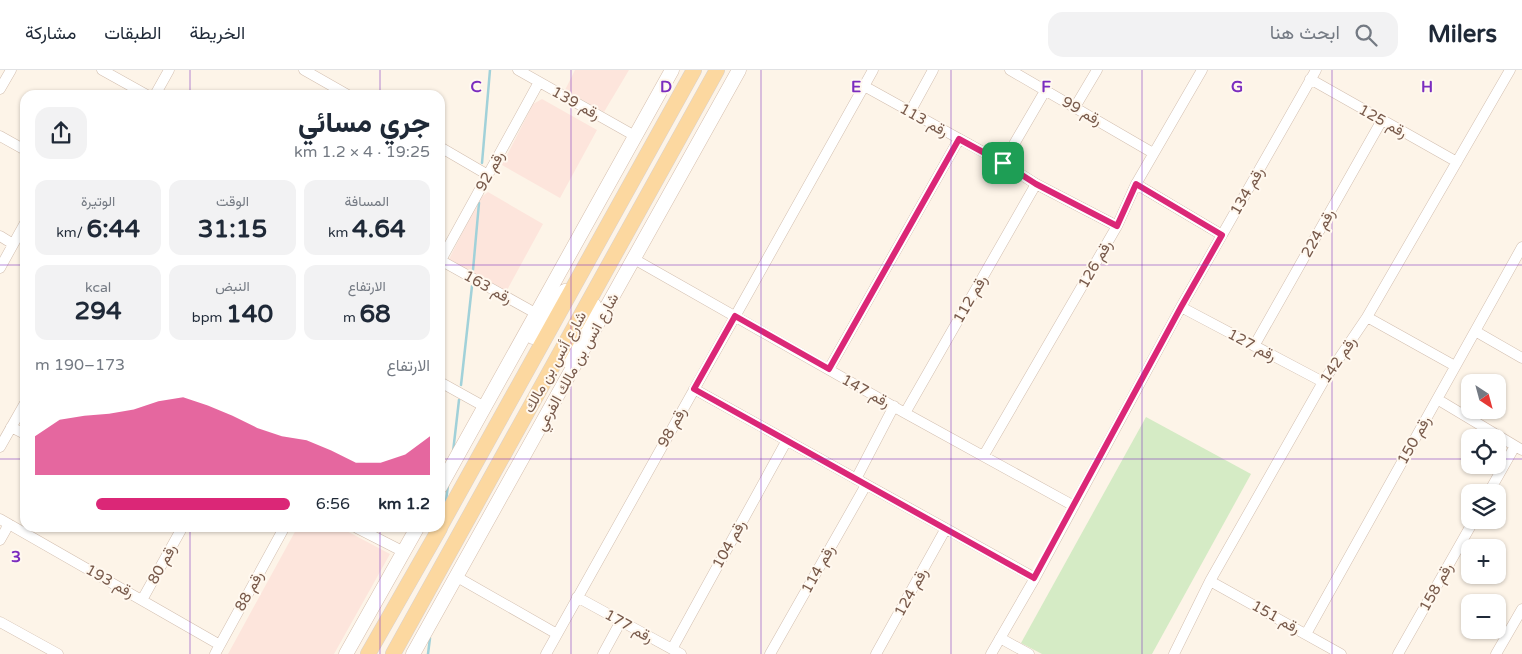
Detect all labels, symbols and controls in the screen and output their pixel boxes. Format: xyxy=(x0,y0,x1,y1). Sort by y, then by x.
search box xyxy=(1048,12,1398,57)
text: Milers xyxy=(1428,20,1497,49)
icon: search xyxy=(1352,21,1380,49)
text: مشاركة xyxy=(25,22,76,44)
text: الطبقات xyxy=(104,22,161,44)
text: الخريطة xyxy=(189,22,245,44)
text: ابحث هنا xyxy=(1270,22,1340,44)
text: C xyxy=(470,77,482,97)
text: D xyxy=(660,77,672,97)
text: E xyxy=(851,77,861,97)
text: F xyxy=(1041,77,1051,97)
text: G xyxy=(1231,77,1243,97)
text: H xyxy=(1421,77,1433,97)
street label: رقم 139 xyxy=(548,82,603,125)
street label: رقم 99 xyxy=(1058,92,1105,130)
street label: رقم 113 xyxy=(896,99,951,142)
street label: رقم 125 xyxy=(1355,100,1410,143)
text: جري مسائي xyxy=(298,106,430,140)
button: share xyxy=(35,107,87,159)
text: 19:25 · 4 × 1.2 km xyxy=(294,142,430,162)
pin xyxy=(982,142,1024,184)
street label: رقم 92 xyxy=(472,148,509,195)
icon: arrive xyxy=(989,149,1017,177)
street label: رقم 134 xyxy=(1226,164,1269,219)
text: الوتيرة xyxy=(81,193,115,210)
text: الوقت xyxy=(216,193,249,210)
text: المسافة xyxy=(345,193,389,210)
street label: رقم 224 xyxy=(1297,206,1340,261)
text: 6:44 xyxy=(87,214,140,244)
text: 31:15 xyxy=(198,214,267,244)
text: 4.64 xyxy=(352,214,406,244)
text: /km xyxy=(56,224,87,241)
text: km xyxy=(328,224,352,241)
street label: رقم 126 xyxy=(1074,237,1117,292)
street label: رقم 163 xyxy=(460,266,515,309)
street label: رقم 112 xyxy=(949,272,992,327)
text: النبض xyxy=(215,278,250,295)
text: الارتفاع xyxy=(348,278,386,295)
text: kcal xyxy=(85,279,111,296)
street label: شارع انس بن مالك الفرعي xyxy=(532,290,626,436)
text: 294 xyxy=(75,296,122,326)
text: 140 xyxy=(226,299,273,329)
text: 68 xyxy=(359,299,391,329)
street label: شارع أنس بن مالك xyxy=(520,308,592,417)
text: bpm xyxy=(192,309,226,326)
text: m xyxy=(343,309,359,326)
street label: رقم 127 xyxy=(1224,325,1279,366)
street label: رقم 142 xyxy=(1316,333,1361,387)
text: 173–190 m xyxy=(35,355,125,375)
text: الارتفاع xyxy=(387,356,430,376)
street label: رقم 147 xyxy=(838,370,893,413)
north arrow xyxy=(1461,374,1506,419)
map controls xyxy=(1461,374,1506,639)
street label: رقم 98 xyxy=(654,404,691,451)
street label: رقم 150 xyxy=(1393,413,1436,468)
button: locate xyxy=(1461,429,1506,474)
button: layers xyxy=(1461,484,1506,529)
text: 6:56 xyxy=(316,494,350,514)
text: 1.2 km xyxy=(378,494,430,514)
street label: رقم 104 xyxy=(708,517,751,572)
button: + xyxy=(1461,539,1506,584)
street label: رقم 80 xyxy=(144,541,181,588)
street label: رقم 114 xyxy=(797,542,840,597)
text: 3 xyxy=(11,547,21,567)
street label: رقم 193 xyxy=(82,560,137,603)
street label: رقم 158 xyxy=(1415,560,1458,615)
street label: رقم 124 xyxy=(890,565,933,620)
street label: رقم 88 xyxy=(231,568,268,615)
button: − xyxy=(1461,594,1506,639)
street label: رقم 151 xyxy=(1248,596,1303,639)
street label: رقم 177 xyxy=(601,605,656,648)

